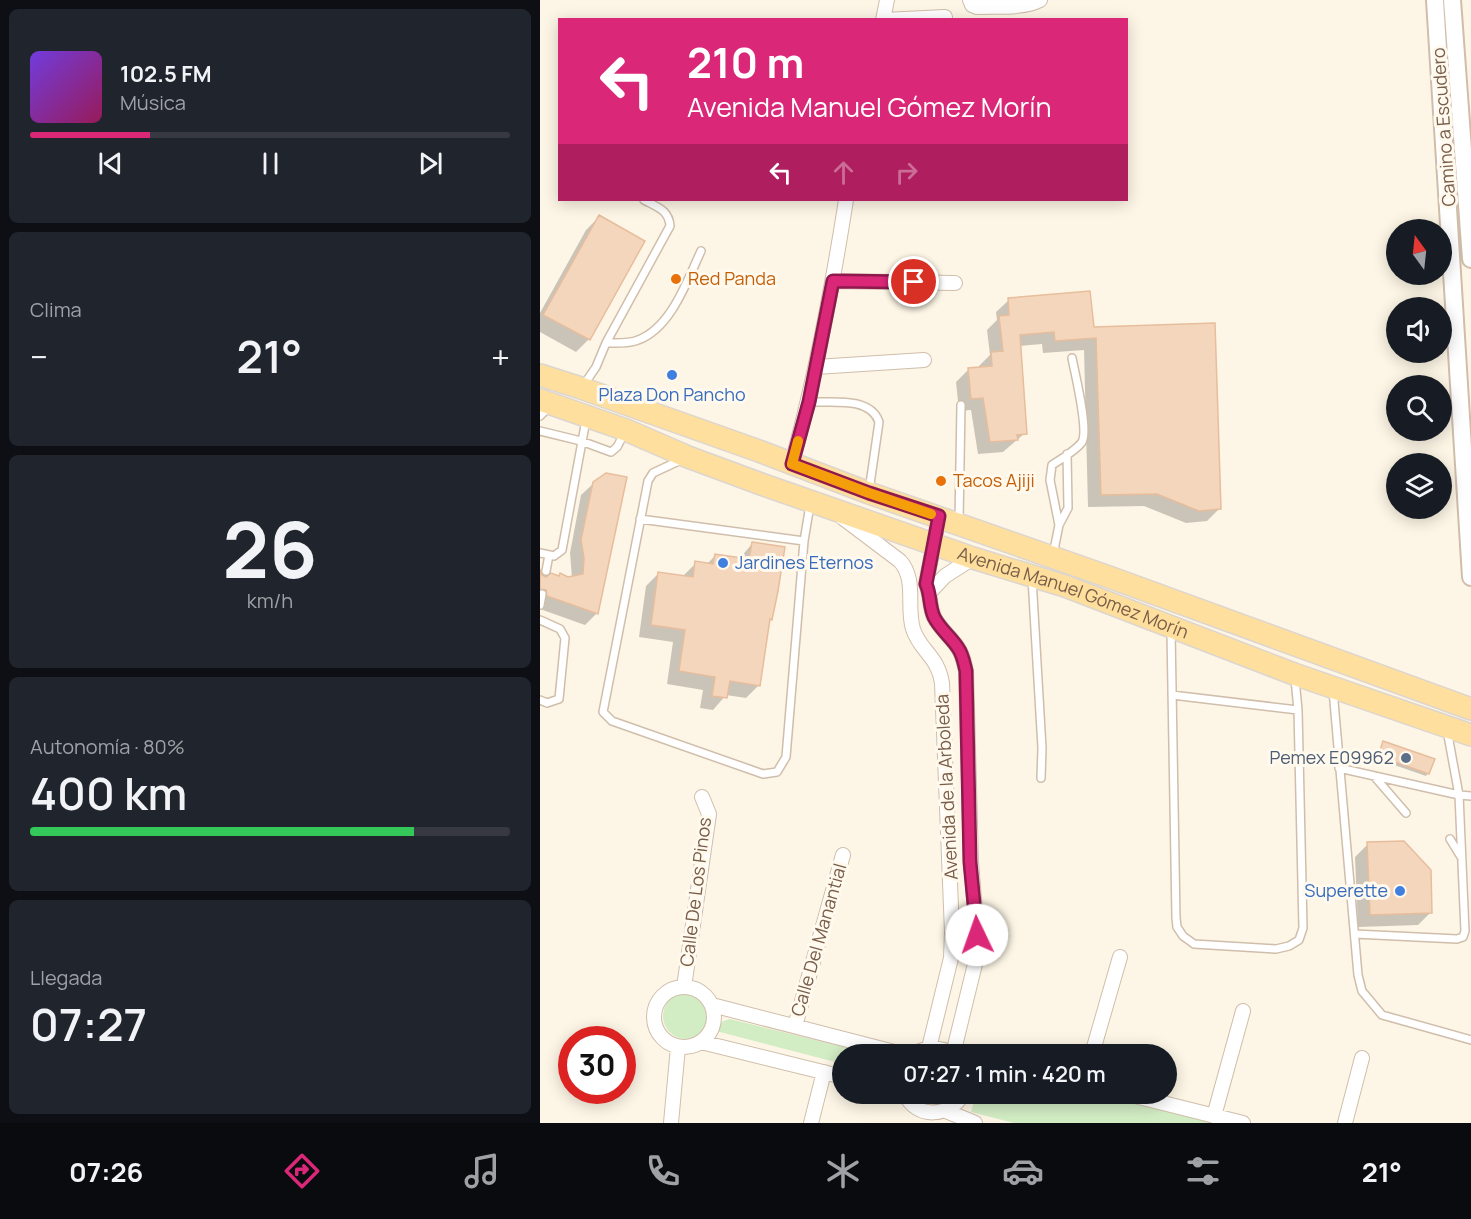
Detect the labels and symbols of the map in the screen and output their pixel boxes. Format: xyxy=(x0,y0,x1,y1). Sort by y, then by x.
street label: Camino a Escudero xyxy=(1425,47,1461,207)
north arrow xyxy=(1386,219,1452,285)
pin xyxy=(888,256,939,307)
place label: Red Panda xyxy=(688,266,776,290)
marker: Red Panda xyxy=(669,272,683,286)
marker: Plaza Don Pancho xyxy=(665,368,679,382)
place label: Plaza Don Pancho xyxy=(598,382,746,406)
place label: Tacos Ajiji xyxy=(953,468,1035,492)
marker: Tacos Ajiji xyxy=(934,474,948,488)
street label: Avenida Manuel Gómez Morín xyxy=(955,541,1192,643)
place label: Jardines Eternos xyxy=(735,550,873,574)
marker: Jardines Eternos xyxy=(716,556,730,570)
street label: Avenida de la Arboleda xyxy=(929,694,963,881)
place label: Pemex E09962 xyxy=(1269,745,1394,769)
marker: Pemex E09962 xyxy=(1399,751,1413,765)
street label: Calle De Los Pinos xyxy=(674,816,716,968)
street label: Calle Del Manantial xyxy=(785,860,851,1019)
place label: Superette xyxy=(1304,878,1388,902)
marker: Superette xyxy=(1393,884,1407,898)
position arrow xyxy=(945,903,1009,967)
speed limit sign: 30 xyxy=(558,1026,636,1104)

